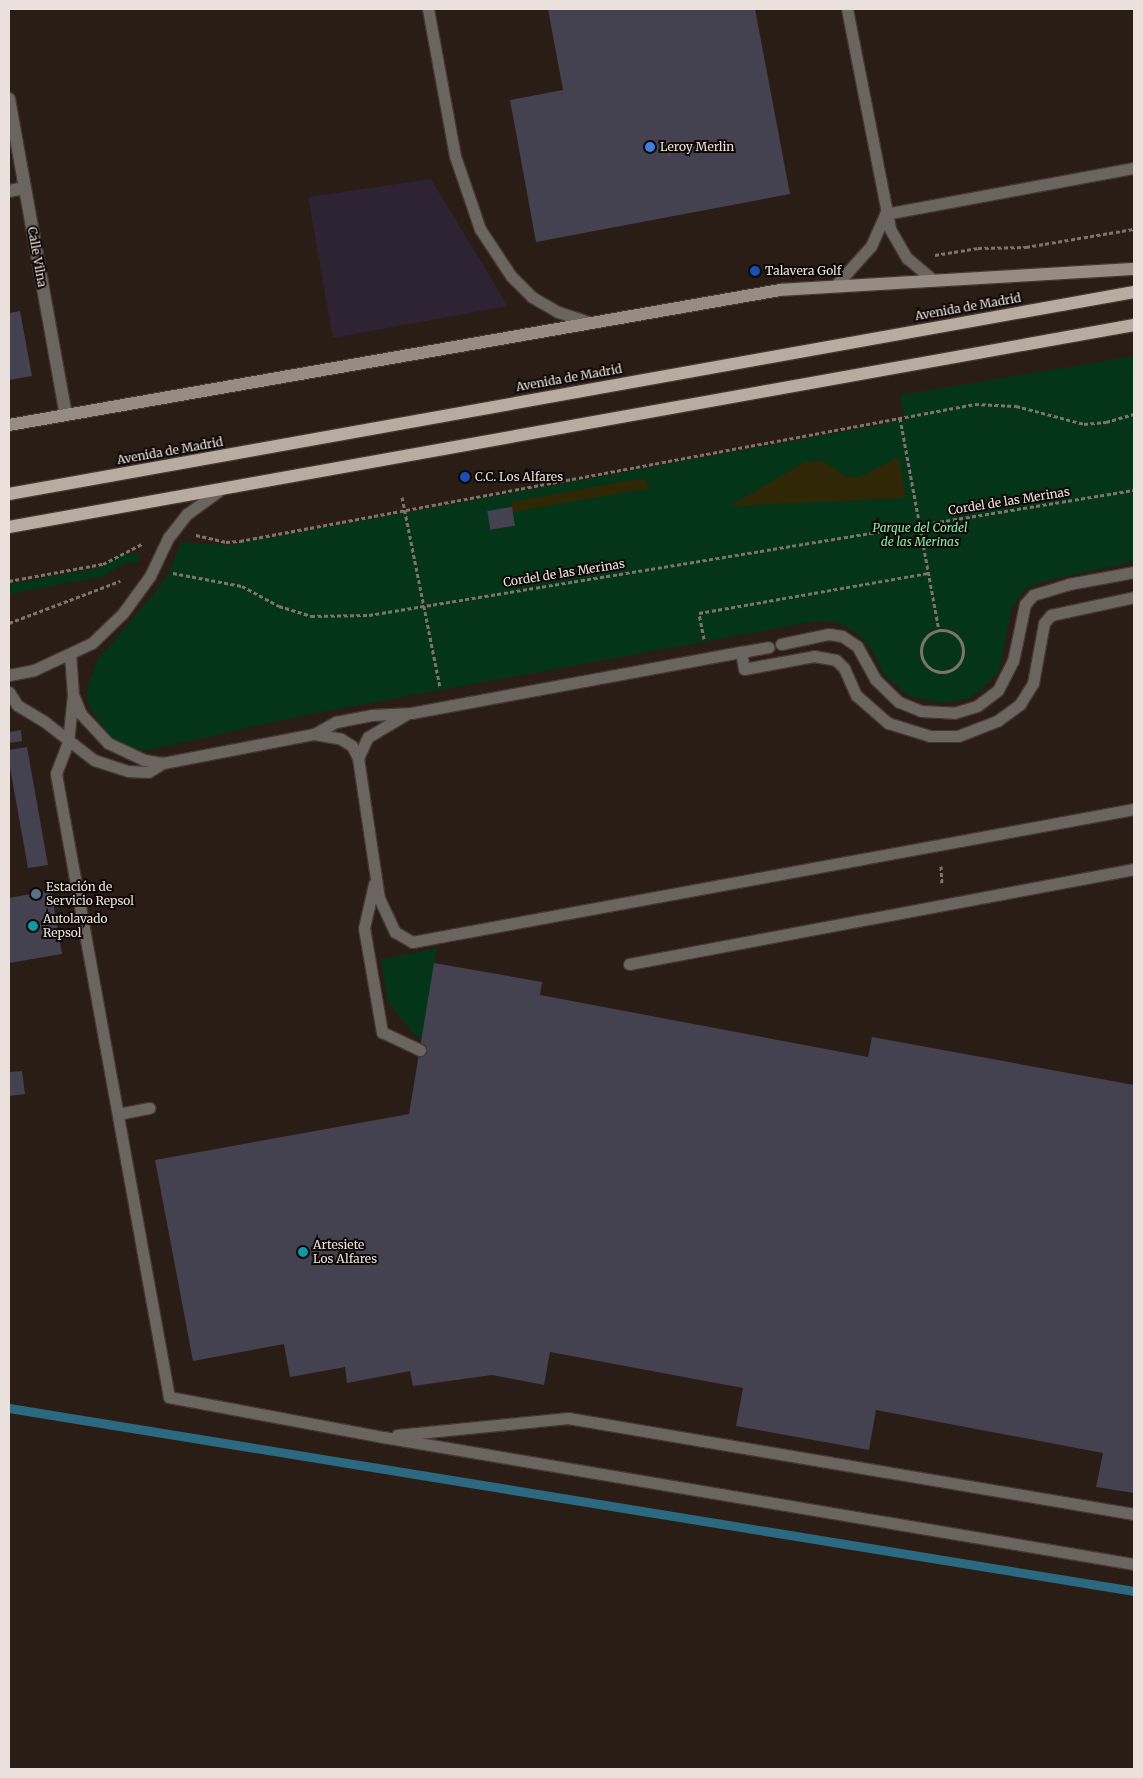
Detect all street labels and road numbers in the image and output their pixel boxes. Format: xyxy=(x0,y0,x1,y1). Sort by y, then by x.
street label: Calle Vilna xyxy=(25,226,49,288)
street label: Avenida de Madrid xyxy=(914,291,1022,323)
street label: Avenida de Madrid xyxy=(515,362,623,394)
street label: Avenida de Madrid xyxy=(116,435,224,467)
street label: Cordel de las Merinas xyxy=(947,484,1071,518)
street label: Cordel de las Merinas xyxy=(502,556,626,590)

